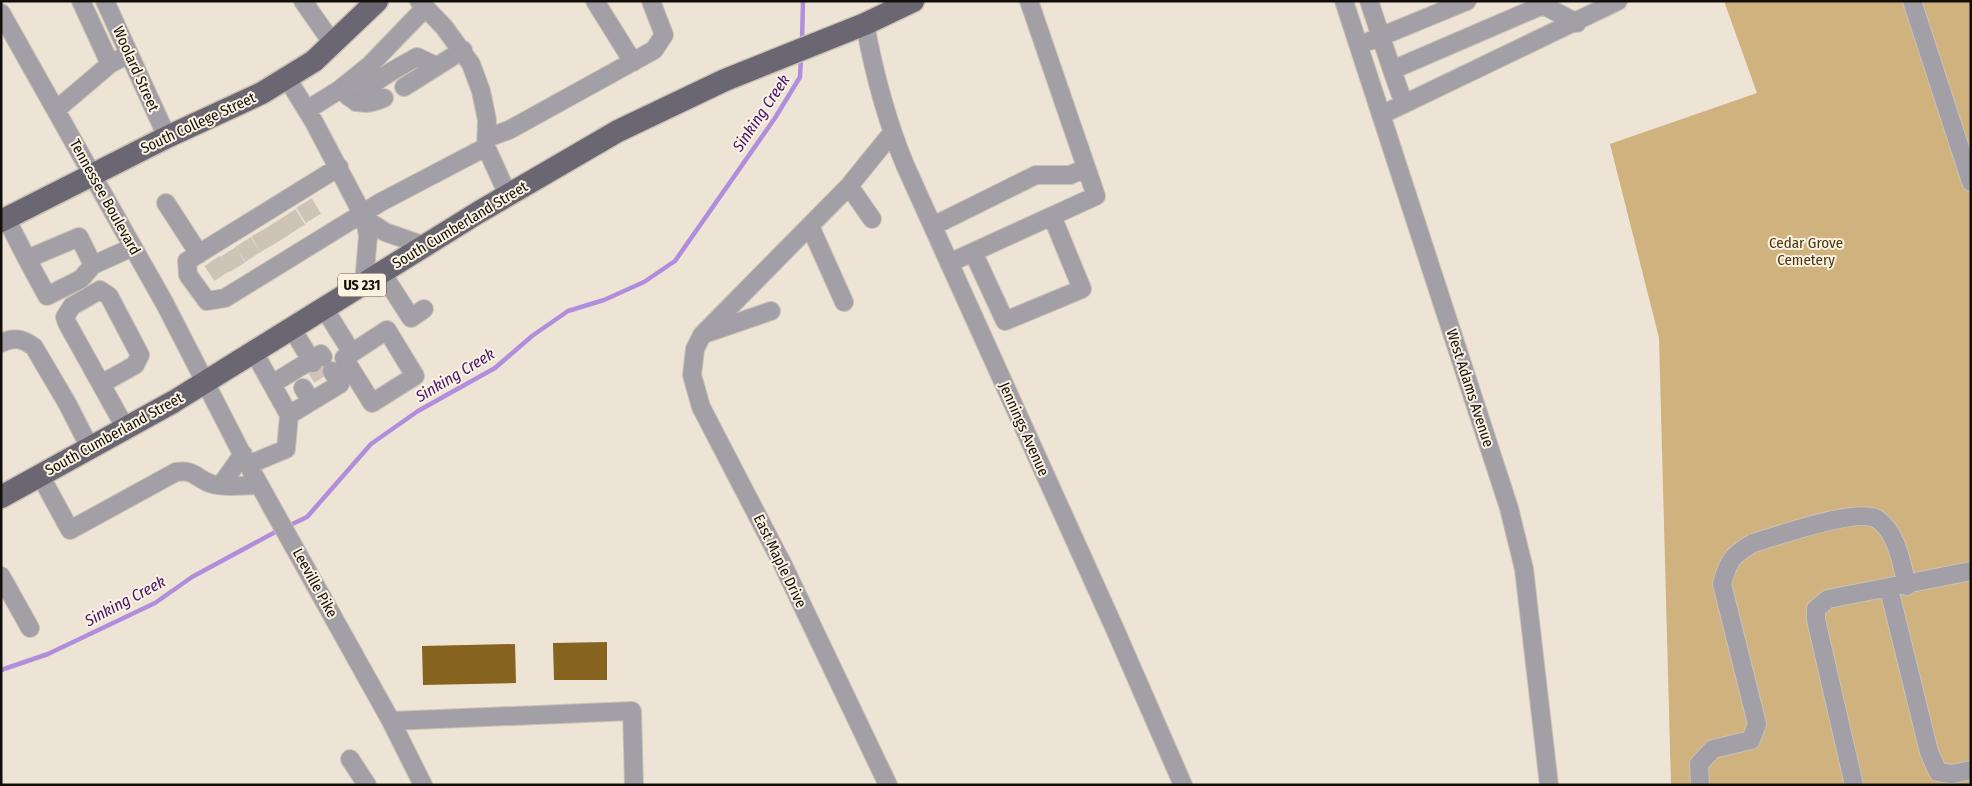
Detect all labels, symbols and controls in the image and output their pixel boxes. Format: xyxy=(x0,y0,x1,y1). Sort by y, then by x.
street label: Woolard Street xyxy=(109,24,163,114)
water label: Sinking Creek xyxy=(728,71,794,156)
street label: South College Street xyxy=(138,88,258,157)
street label: Tennessee Boulevard xyxy=(66,136,144,258)
street label: South Cumberland Street xyxy=(389,177,531,272)
park label: Cedar Grove Cemetery xyxy=(1769,234,1843,269)
road number: US 231 xyxy=(338,274,386,296)
street label: West Adams Avenue xyxy=(1442,327,1498,449)
water label: Sinking Creek xyxy=(411,344,498,406)
street label: Jennings Avenue xyxy=(995,379,1053,479)
street label: South Cumberland Street xyxy=(42,389,186,479)
street label: East Maple Drive xyxy=(750,511,810,611)
street label: Leeville Pike xyxy=(289,545,341,621)
water label: Sinking Creek xyxy=(81,572,169,631)

